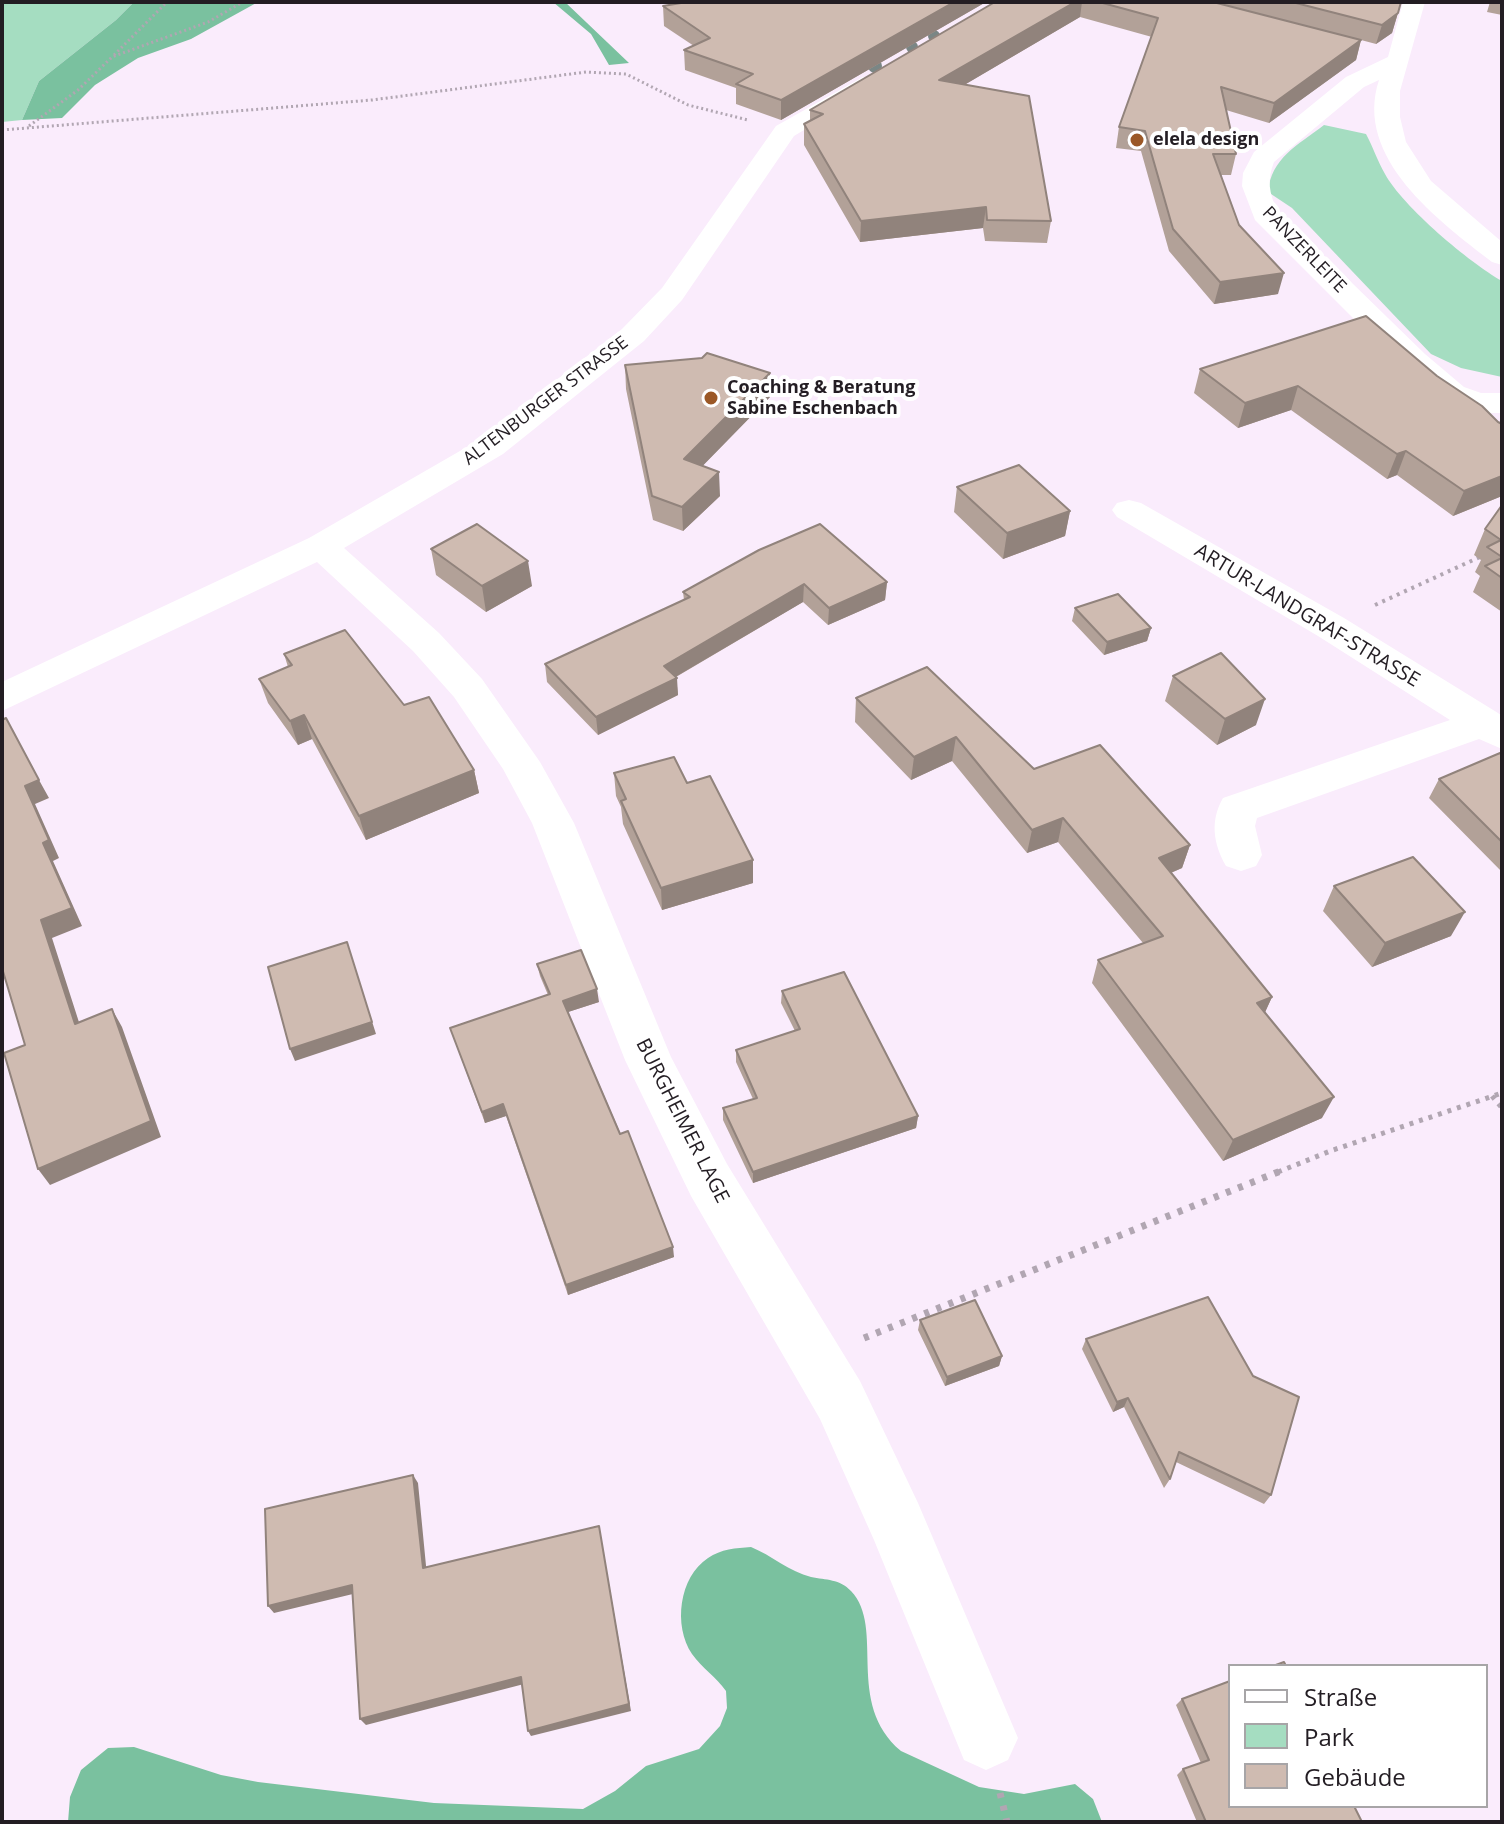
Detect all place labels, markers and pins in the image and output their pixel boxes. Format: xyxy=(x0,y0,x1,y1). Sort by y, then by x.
place label: elela design xyxy=(1153,129,1259,151)
marker: elela design xyxy=(1128,131,1146,149)
place label: Coaching & Beratung Sabine Eschenbach xyxy=(727,377,915,420)
marker: Coaching & Beratung Sabine Eschenbach xyxy=(702,389,720,407)

